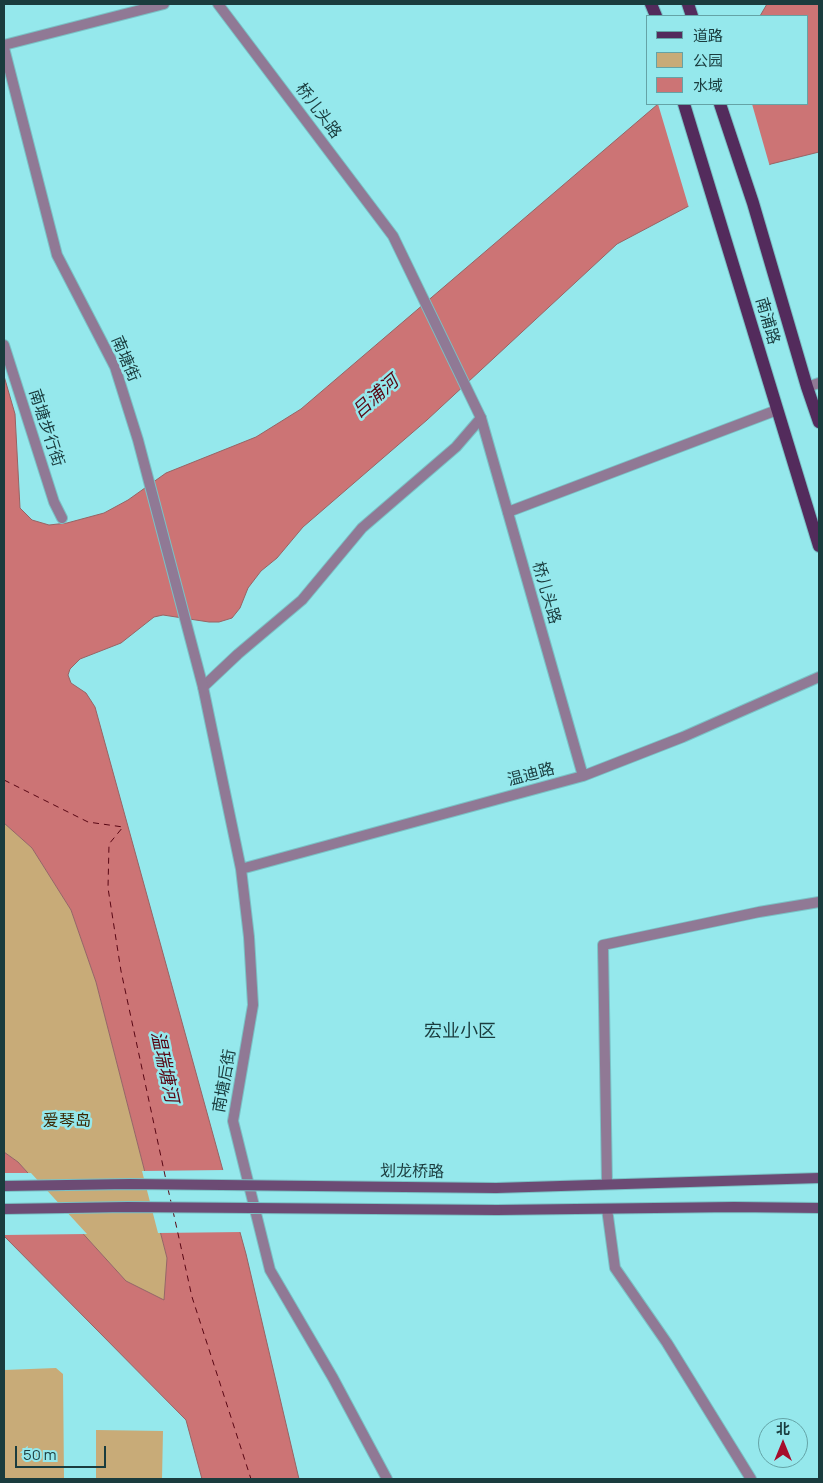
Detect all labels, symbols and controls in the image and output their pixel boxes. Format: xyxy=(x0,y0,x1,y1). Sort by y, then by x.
legend xyxy=(646,15,808,105)
text: 道路 xyxy=(693,25,723,46)
text: 公园 xyxy=(693,50,723,71)
text: 水域 xyxy=(693,75,723,96)
street label: 桥儿头路 xyxy=(291,80,345,142)
street label: 南浦路 xyxy=(751,295,783,347)
street label: 南塘街 xyxy=(107,333,143,385)
water label: 吕浦河 xyxy=(349,371,403,423)
street label: 南塘步行街 xyxy=(25,387,67,469)
street label: 桥儿头路 xyxy=(528,560,564,626)
street label: 温迪路 xyxy=(505,760,557,790)
district label: 宏业小区 xyxy=(424,1021,496,1043)
water label: 温瑞塘河 xyxy=(146,1030,182,1104)
street label: 南塘后街 xyxy=(210,1048,240,1114)
park label: 爱琴岛 xyxy=(43,1112,91,1132)
street label: 划龙桥路 xyxy=(380,1162,444,1182)
north arrow xyxy=(758,1418,808,1468)
text: 北 xyxy=(776,1419,790,1438)
scale bar xyxy=(18,1436,109,1468)
text: 50 m xyxy=(23,1444,57,1465)

